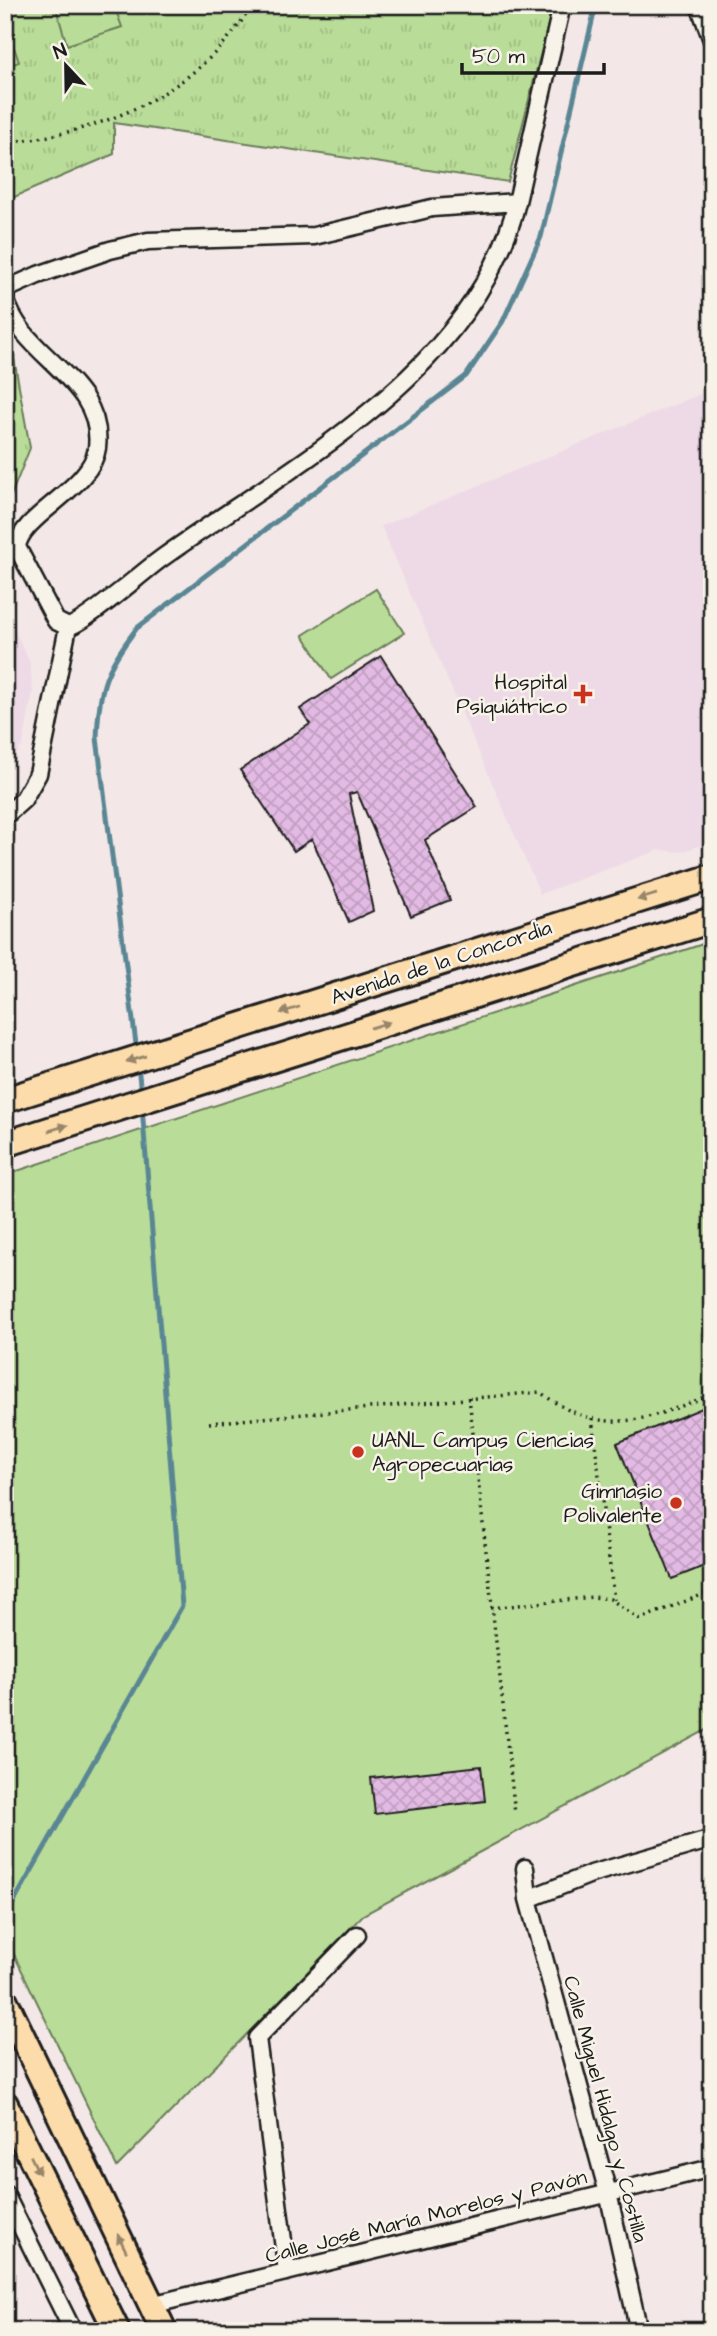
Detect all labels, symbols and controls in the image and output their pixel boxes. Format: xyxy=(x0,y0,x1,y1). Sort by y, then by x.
north arrow xyxy=(32,32,102,102)
scale bar xyxy=(462,32,603,76)
text: N xyxy=(50,37,71,66)
text: 50 m xyxy=(472,42,526,71)
place label: Hospital Psiquiátrico xyxy=(456,668,567,721)
marker: Hospital Psiquiátrico xyxy=(573,684,593,704)
one-way arrow xyxy=(636,892,657,903)
street label: Avenida de la Concordia xyxy=(327,913,556,1012)
one-way arrow xyxy=(279,1005,300,1016)
one-way arrow xyxy=(369,1019,390,1030)
one-way arrow xyxy=(125,1054,146,1065)
one-way arrow xyxy=(48,1122,69,1132)
place label: UANL Campus Ciencias Agropecuarias xyxy=(372,1426,594,1481)
marker: UANL Campus Ciencias Agropecuarias xyxy=(350,1444,366,1460)
place label: Gimnasio Polivalente xyxy=(564,1477,662,1530)
marker: Gimnasio Polivalente xyxy=(668,1495,684,1511)
street label: Calle Miguel Hidalgo y Costilla xyxy=(554,1973,655,2246)
one-way arrow xyxy=(30,2155,41,2175)
street label: Calle José María Morelos y Pavón xyxy=(262,2162,590,2272)
one-way arrow xyxy=(116,2233,127,2254)

